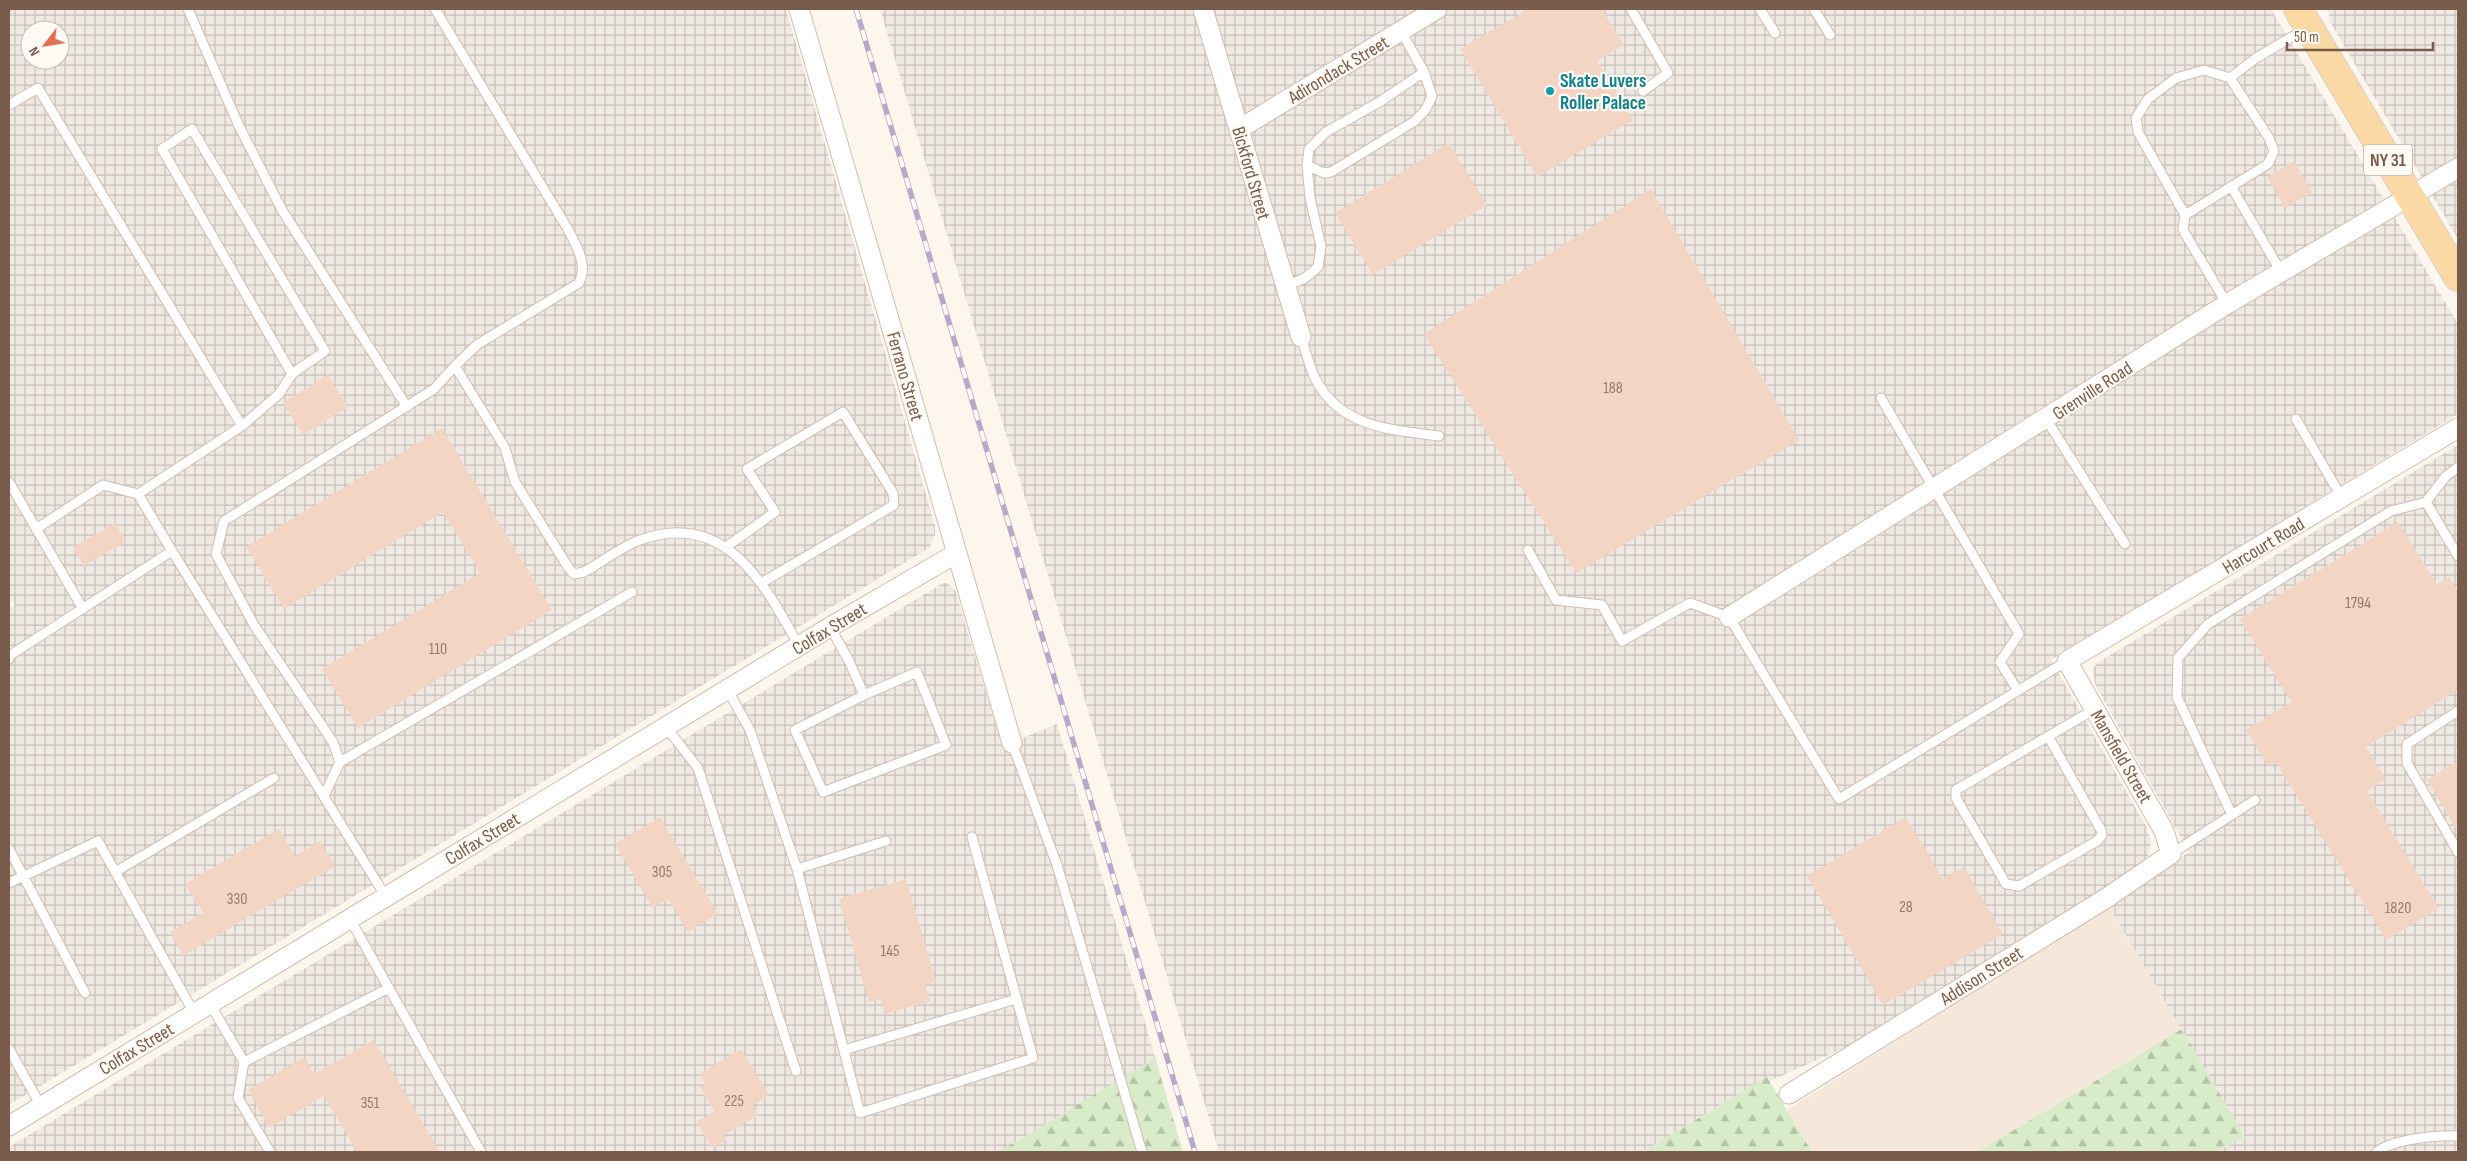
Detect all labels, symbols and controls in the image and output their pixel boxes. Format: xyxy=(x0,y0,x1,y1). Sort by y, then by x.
north arrow xyxy=(20,20,70,70)
scale bar xyxy=(2287,20,2433,52)
text: 50 m xyxy=(2294,28,2319,47)
street label: Adirondack Street xyxy=(1283,31,1394,110)
text: N xyxy=(25,44,43,59)
place label: Skate Luvers Roller Palace xyxy=(1560,70,1646,115)
marker: Skate Luvers Roller Palace xyxy=(1544,85,1556,97)
street label: Bickford Street xyxy=(1226,124,1275,223)
road number: NY 31 xyxy=(2364,144,2412,176)
street label: Ferrano Street xyxy=(881,329,928,424)
street label: Grenville Road xyxy=(2049,357,2137,426)
house number: 188 xyxy=(1603,379,1623,398)
street label: Harcourt Road xyxy=(2219,513,2309,580)
house number: 1794 xyxy=(2345,594,2371,613)
street label: Colfax Street xyxy=(788,598,872,661)
house number: 110 xyxy=(429,640,447,659)
street label: Mansfield Street xyxy=(2085,706,2157,808)
street label: Colfax Street xyxy=(441,808,525,871)
house number: 305 xyxy=(652,863,672,882)
house number: 330 xyxy=(227,890,247,909)
house number: 28 xyxy=(1899,898,1913,917)
house number: 1820 xyxy=(2385,899,2411,918)
house number: 145 xyxy=(881,942,899,961)
street label: Addison Street xyxy=(1935,942,2028,1011)
street label: Colfax Street xyxy=(95,1018,179,1081)
house number: 225 xyxy=(724,1092,744,1111)
house number: 351 xyxy=(361,1094,380,1113)

